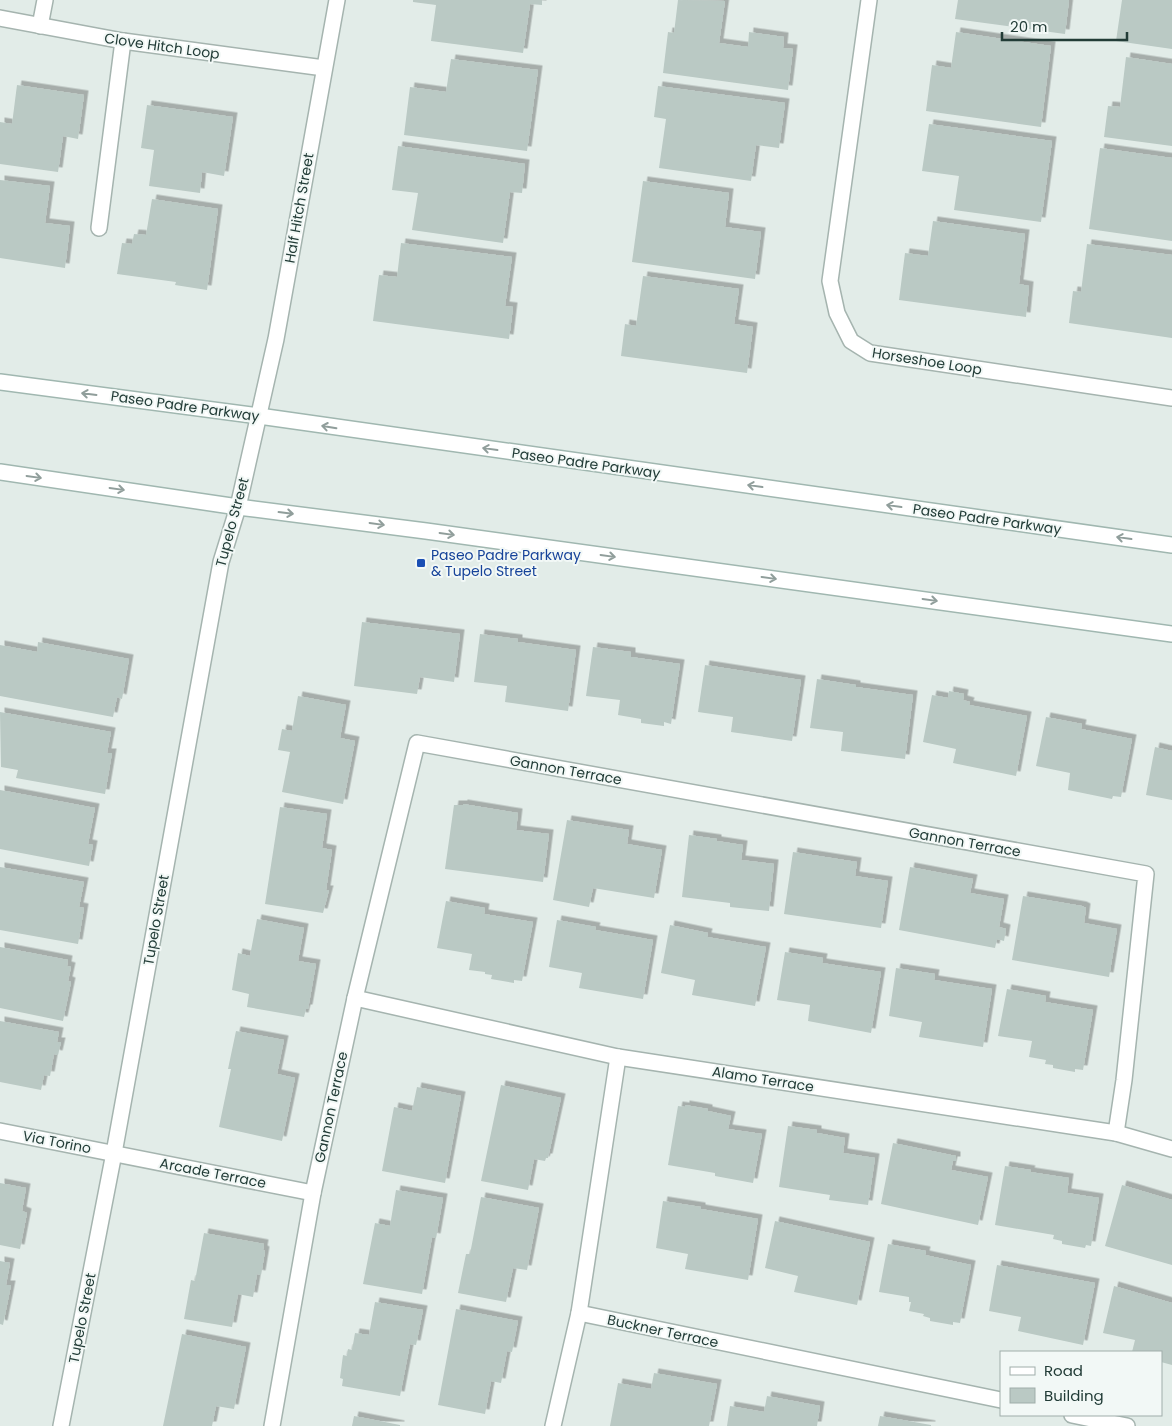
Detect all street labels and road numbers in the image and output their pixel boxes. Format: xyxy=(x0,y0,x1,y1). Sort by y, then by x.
street label: Clove Hitch Loop xyxy=(103,28,221,64)
street label: Half Hitch Street xyxy=(279,151,319,265)
street label: Horseshoe Loop xyxy=(871,342,983,380)
street label: Paseo Padre Parkway xyxy=(109,386,261,426)
street label: Paseo Padre Parkway xyxy=(510,443,662,483)
street label: Tupelo Street xyxy=(210,475,254,569)
street label: Paseo Padre Parkway xyxy=(911,499,1063,539)
street label: Gannon Terrace xyxy=(508,750,624,790)
street label: Gannon Terrace xyxy=(907,822,1023,862)
street label: Tupelo Street xyxy=(138,873,174,967)
street label: Gannon Terrace xyxy=(309,1049,353,1164)
street label: Alamo Terrace xyxy=(711,1061,816,1097)
street label: Via Torino xyxy=(21,1126,93,1158)
street label: Arcade Terrace xyxy=(158,1153,268,1193)
street label: Tupelo Street xyxy=(63,1271,101,1365)
street label: Buckner Terrace xyxy=(606,1309,721,1353)

